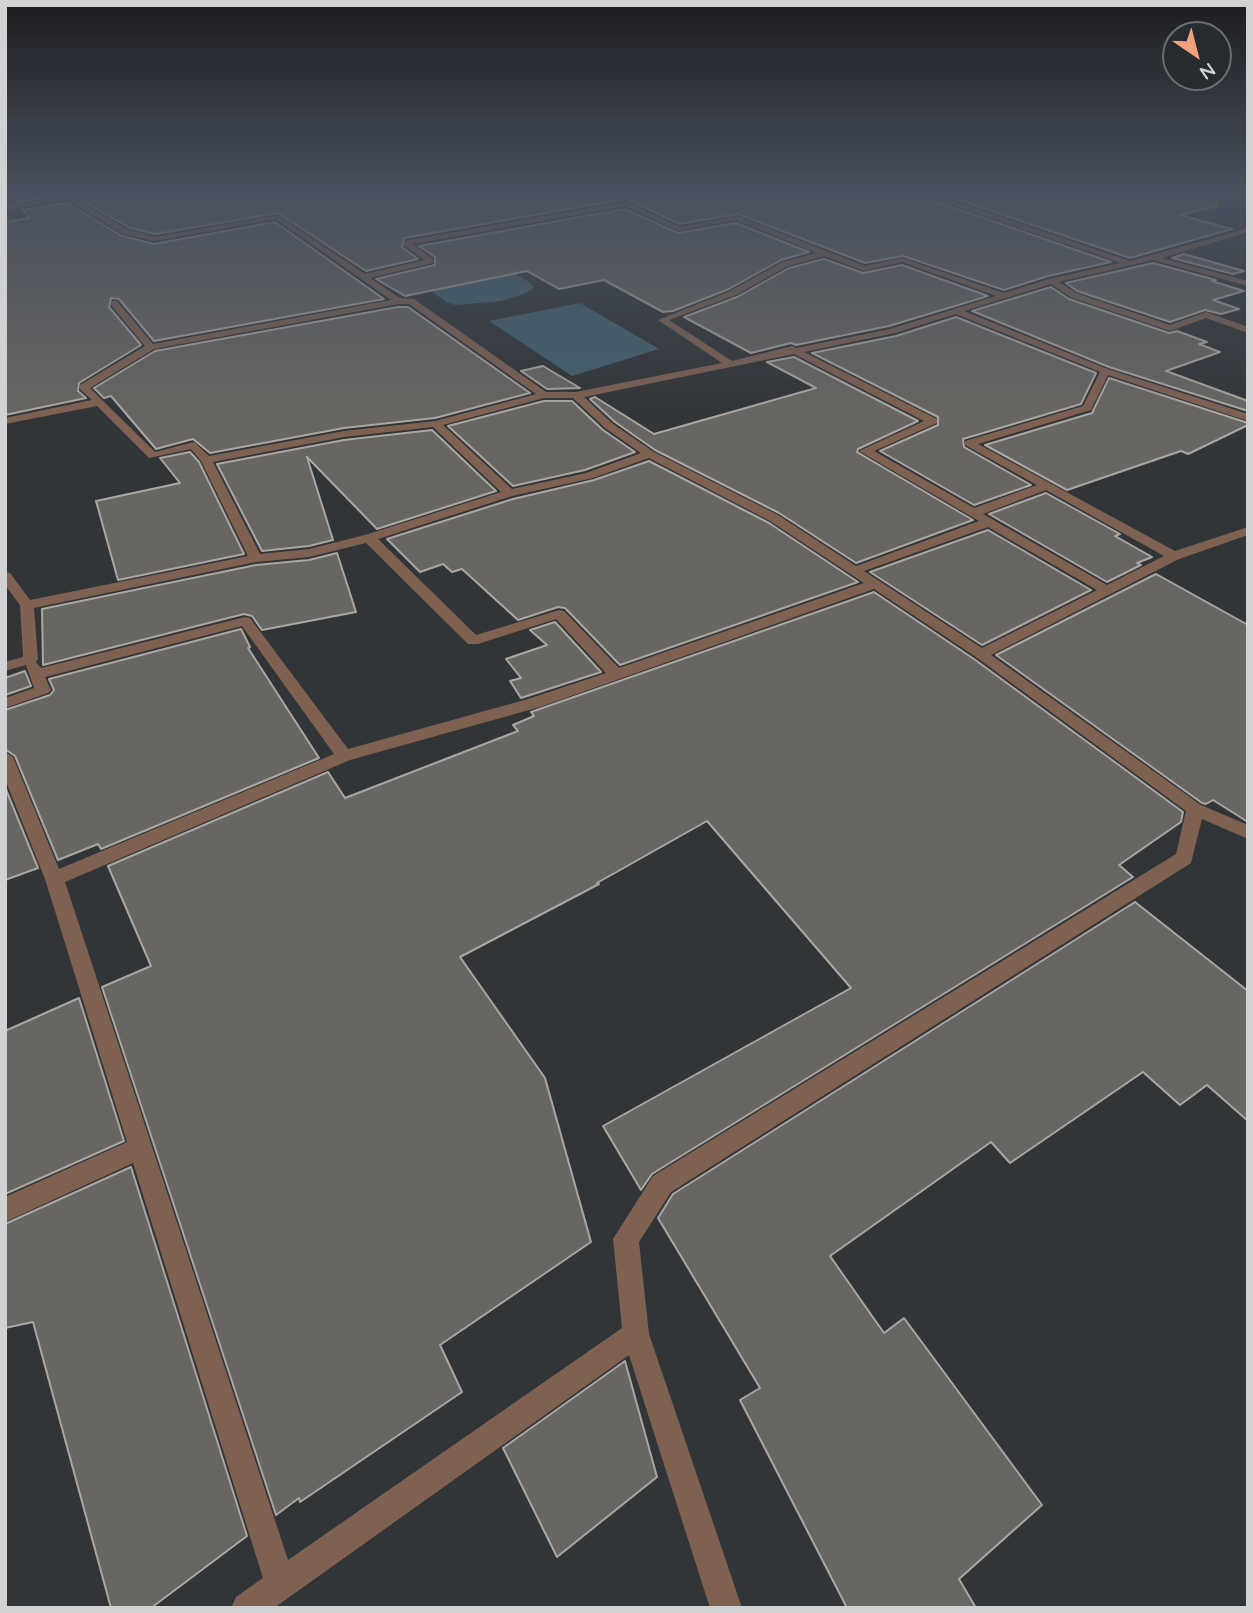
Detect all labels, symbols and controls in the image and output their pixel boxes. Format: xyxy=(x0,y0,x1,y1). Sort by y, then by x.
north arrow xyxy=(1162,21,1232,91)
text: N xyxy=(1195,58,1221,85)

